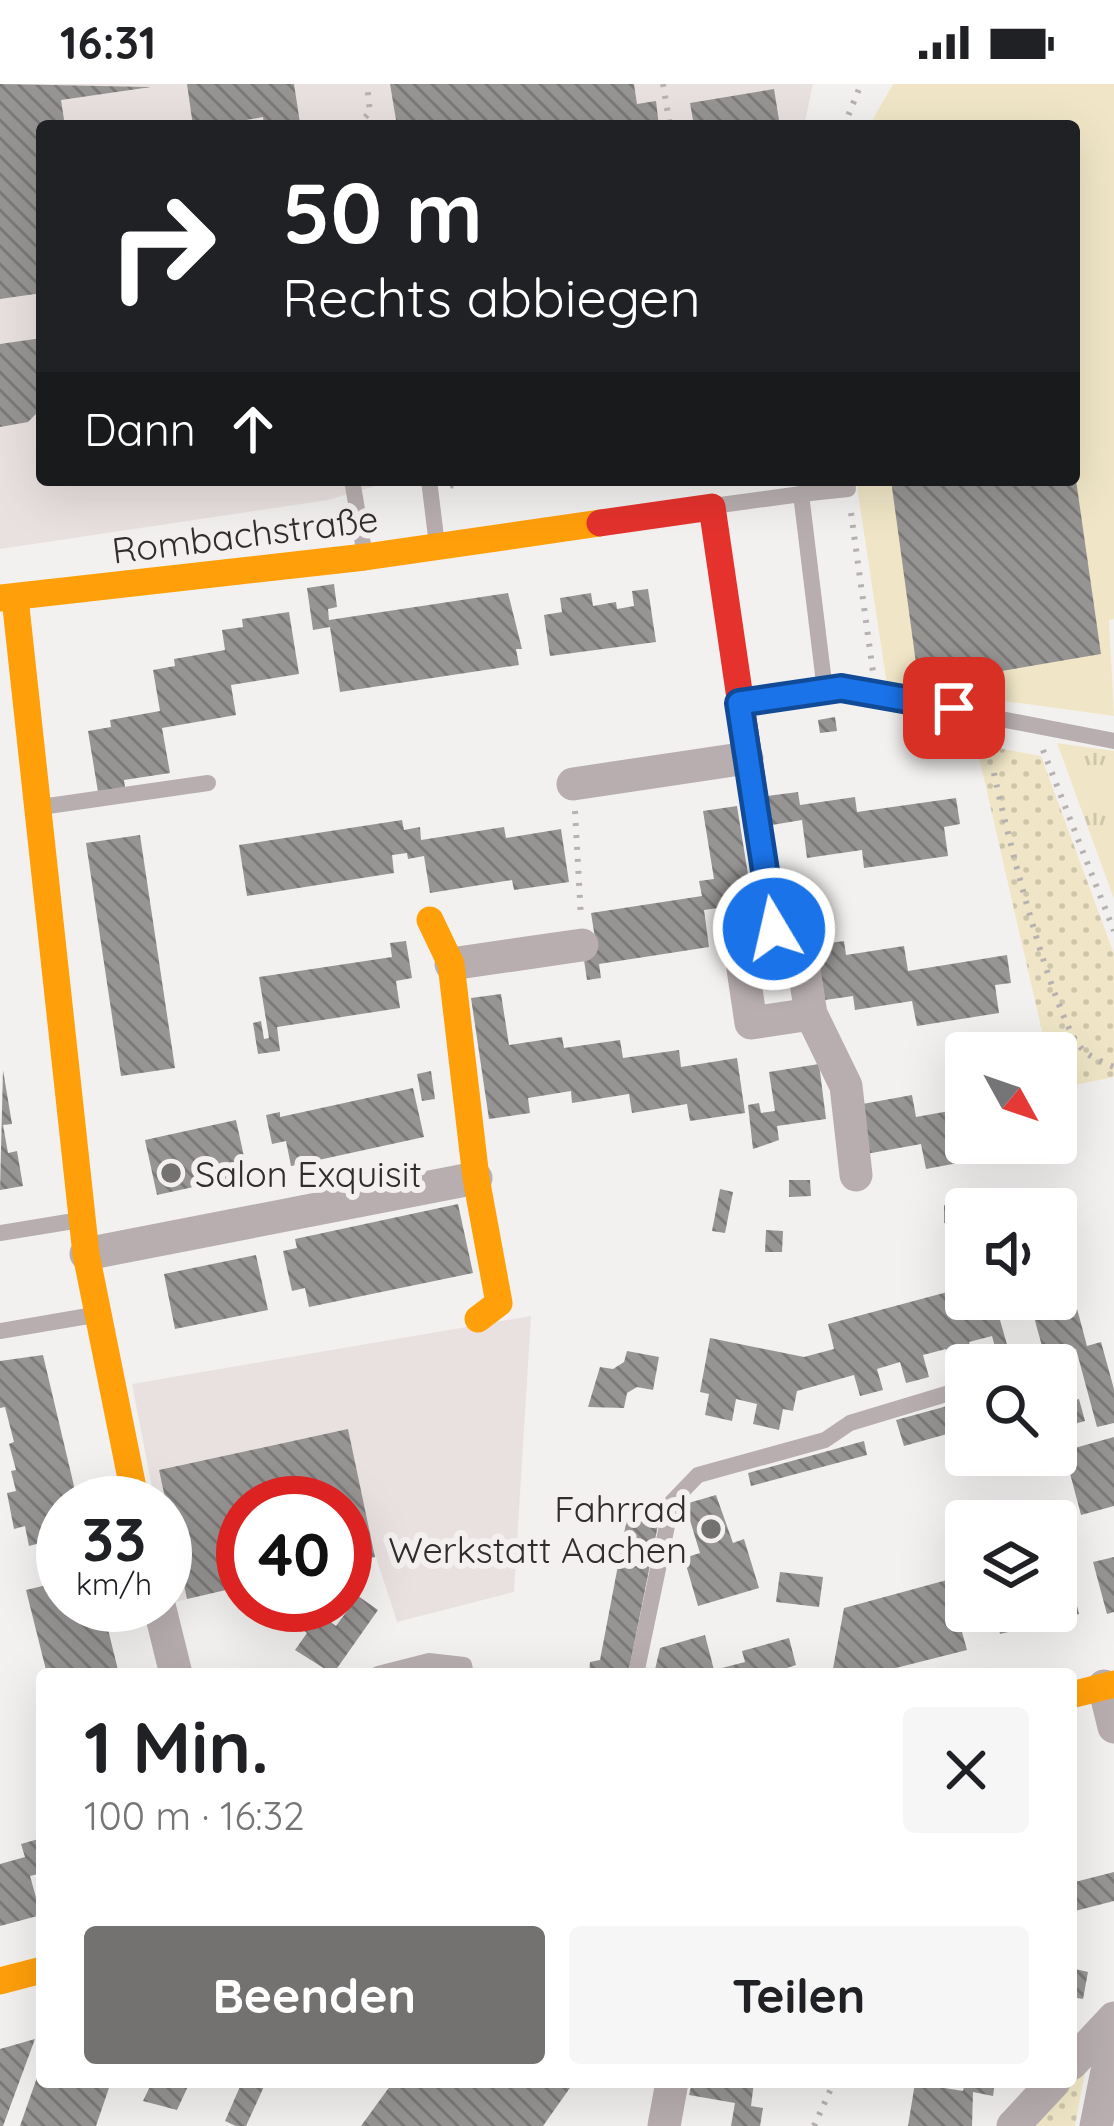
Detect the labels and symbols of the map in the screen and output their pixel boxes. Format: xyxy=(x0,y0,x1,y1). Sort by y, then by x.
street label: Rombachstraße xyxy=(109,495,381,573)
pin xyxy=(903,657,1005,759)
position arrow xyxy=(711,866,837,992)
north arrow xyxy=(945,1032,1077,1164)
place label: Salon Exquisit xyxy=(195,1151,422,1196)
marker: Salon Exquisit xyxy=(158,1160,184,1186)
speed limit sign: 40 xyxy=(216,1476,372,1632)
place label: Fahrrad Werkstatt Aachen xyxy=(388,1486,687,1572)
marker: Fahrrad Werkstatt Aachen xyxy=(698,1516,724,1542)

